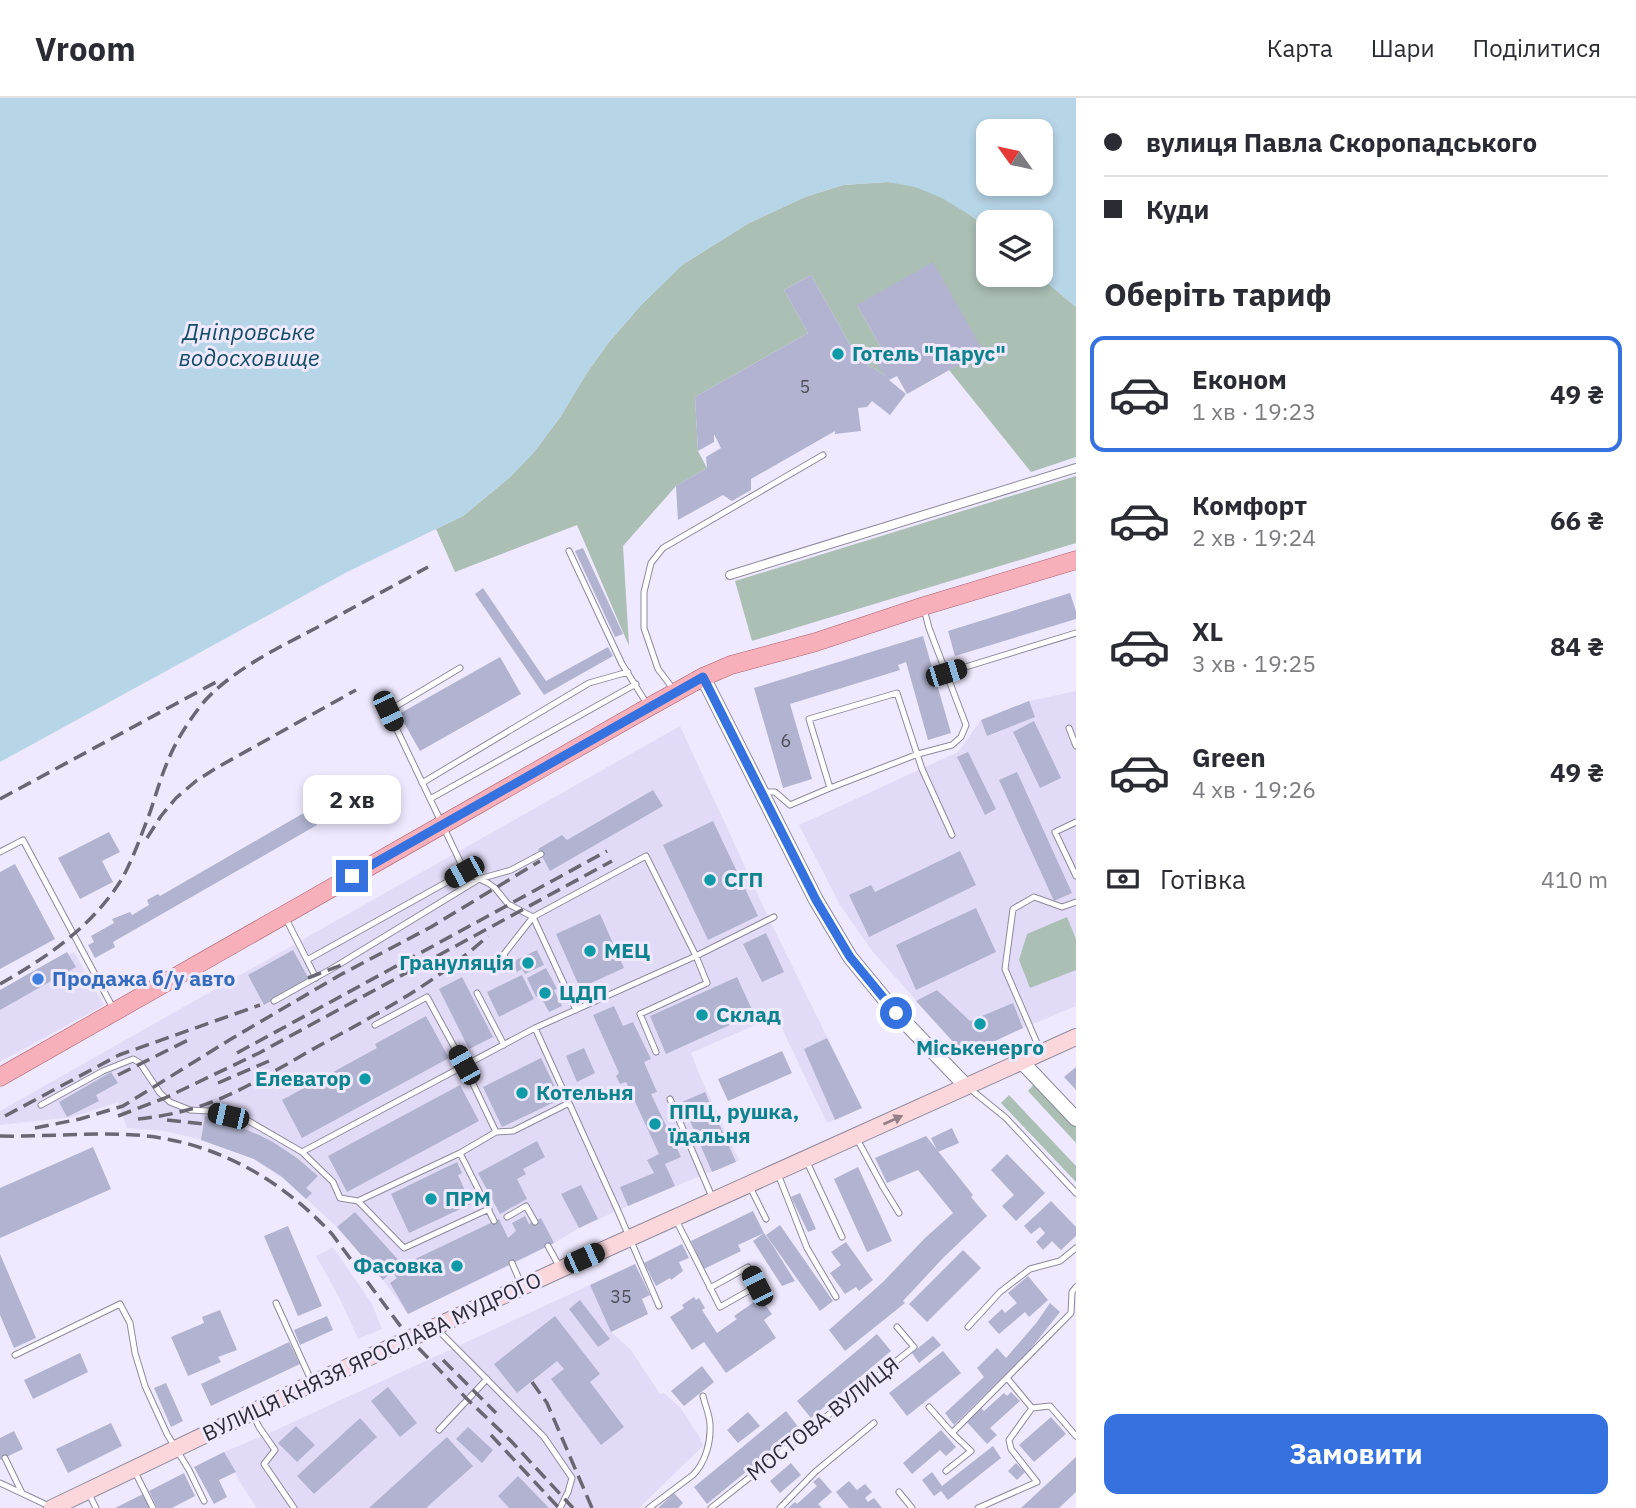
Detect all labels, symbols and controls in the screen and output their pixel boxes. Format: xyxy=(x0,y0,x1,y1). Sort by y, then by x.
text: Vroom xyxy=(35,27,136,70)
text: Карта xyxy=(1267,32,1333,64)
text: Шари xyxy=(1371,32,1435,64)
text: Поділитися xyxy=(1473,32,1601,64)
north arrow xyxy=(976,119,1054,196)
map controls xyxy=(976,119,1053,287)
text: вулиця Павла Скоропадського xyxy=(1146,125,1537,159)
text: Куди xyxy=(1146,192,1209,226)
button: layers xyxy=(976,210,1053,287)
text: Оберіть тариф xyxy=(1104,273,1331,315)
water label: Дніпровське водосховище xyxy=(179,316,320,372)
place label: Готель "Парус" xyxy=(852,339,1006,367)
marker: Готель "Парус" xyxy=(830,346,846,362)
text: Економ xyxy=(1192,362,1287,396)
icon: car xyxy=(1108,363,1171,426)
house number: 5 xyxy=(800,375,810,398)
text: 49 ₴ xyxy=(1550,377,1604,411)
text: 1 хв · 19:23 xyxy=(1192,396,1316,426)
text: Комфорт xyxy=(1192,488,1307,522)
icon: car xyxy=(1108,489,1171,552)
text: 66 ₴ xyxy=(1550,503,1604,537)
text: 2 хв · 19:24 xyxy=(1192,522,1316,552)
text: XL xyxy=(1192,614,1223,648)
icon: car xyxy=(1108,615,1171,678)
text: 84 ₴ xyxy=(1550,629,1604,663)
text: 3 хв · 19:25 xyxy=(1192,648,1316,678)
car xyxy=(923,657,970,689)
car xyxy=(370,688,407,734)
house number: 6 xyxy=(781,729,791,752)
text: Green xyxy=(1192,740,1266,774)
icon: car xyxy=(1108,741,1171,804)
text: 49 ₴ xyxy=(1550,755,1604,789)
callout: 2 хв xyxy=(303,774,401,824)
text: 4 хв · 19:26 xyxy=(1192,774,1316,804)
text: 2 хв xyxy=(329,784,375,814)
car xyxy=(441,853,488,891)
route end xyxy=(336,860,368,892)
icon: cash xyxy=(1104,860,1142,898)
text: Готівка xyxy=(1160,862,1246,896)
text: 410 m xyxy=(1541,864,1608,894)
place label: СГП xyxy=(724,865,763,893)
marker: СГП xyxy=(702,872,718,888)
place label: МЕЦ xyxy=(604,936,650,964)
marker: МЕЦ xyxy=(582,943,598,959)
place label: Грануляція xyxy=(399,948,514,976)
marker: Грануляція xyxy=(520,955,536,971)
place label: Продажа б/у авто xyxy=(52,964,236,992)
marker: Продажа б/у авто xyxy=(30,971,46,987)
place label: ЦДП xyxy=(559,978,607,1006)
marker: ЦДП xyxy=(537,985,553,1001)
route start xyxy=(880,997,912,1029)
place label: Склад xyxy=(716,1000,781,1028)
marker: Склад xyxy=(694,1007,710,1023)
marker: Міськенерго xyxy=(972,1016,988,1032)
place label: Міськенерго xyxy=(916,1033,1044,1061)
car xyxy=(445,1042,484,1088)
place label: Елеватор xyxy=(255,1064,351,1092)
marker: Елеватор xyxy=(357,1071,373,1087)
place label: Котельня xyxy=(536,1078,633,1106)
marker: Котельня xyxy=(514,1085,530,1101)
place label: ППЦ, рушка, їдальня xyxy=(668,1097,799,1149)
car xyxy=(206,1101,251,1131)
one-way arrow xyxy=(883,1114,903,1126)
marker: ППЦ, рушка, їдальня xyxy=(647,1116,663,1132)
place label: ПРМ xyxy=(445,1184,491,1212)
marker: ПРМ xyxy=(423,1191,439,1207)
car xyxy=(561,1240,608,1276)
place label: Фасовка xyxy=(353,1251,443,1279)
marker: Фасовка xyxy=(449,1258,465,1274)
car xyxy=(739,1263,776,1309)
street label: ВУЛИЦЯ КНЯЗЯ ЯРОСЛАВА МУДРОГО xyxy=(198,1265,545,1447)
house number: 35 xyxy=(610,1285,632,1308)
street label: МОСТОВА ВУЛИЦЯ xyxy=(740,1350,904,1487)
button: Замовити xyxy=(1104,1414,1608,1494)

